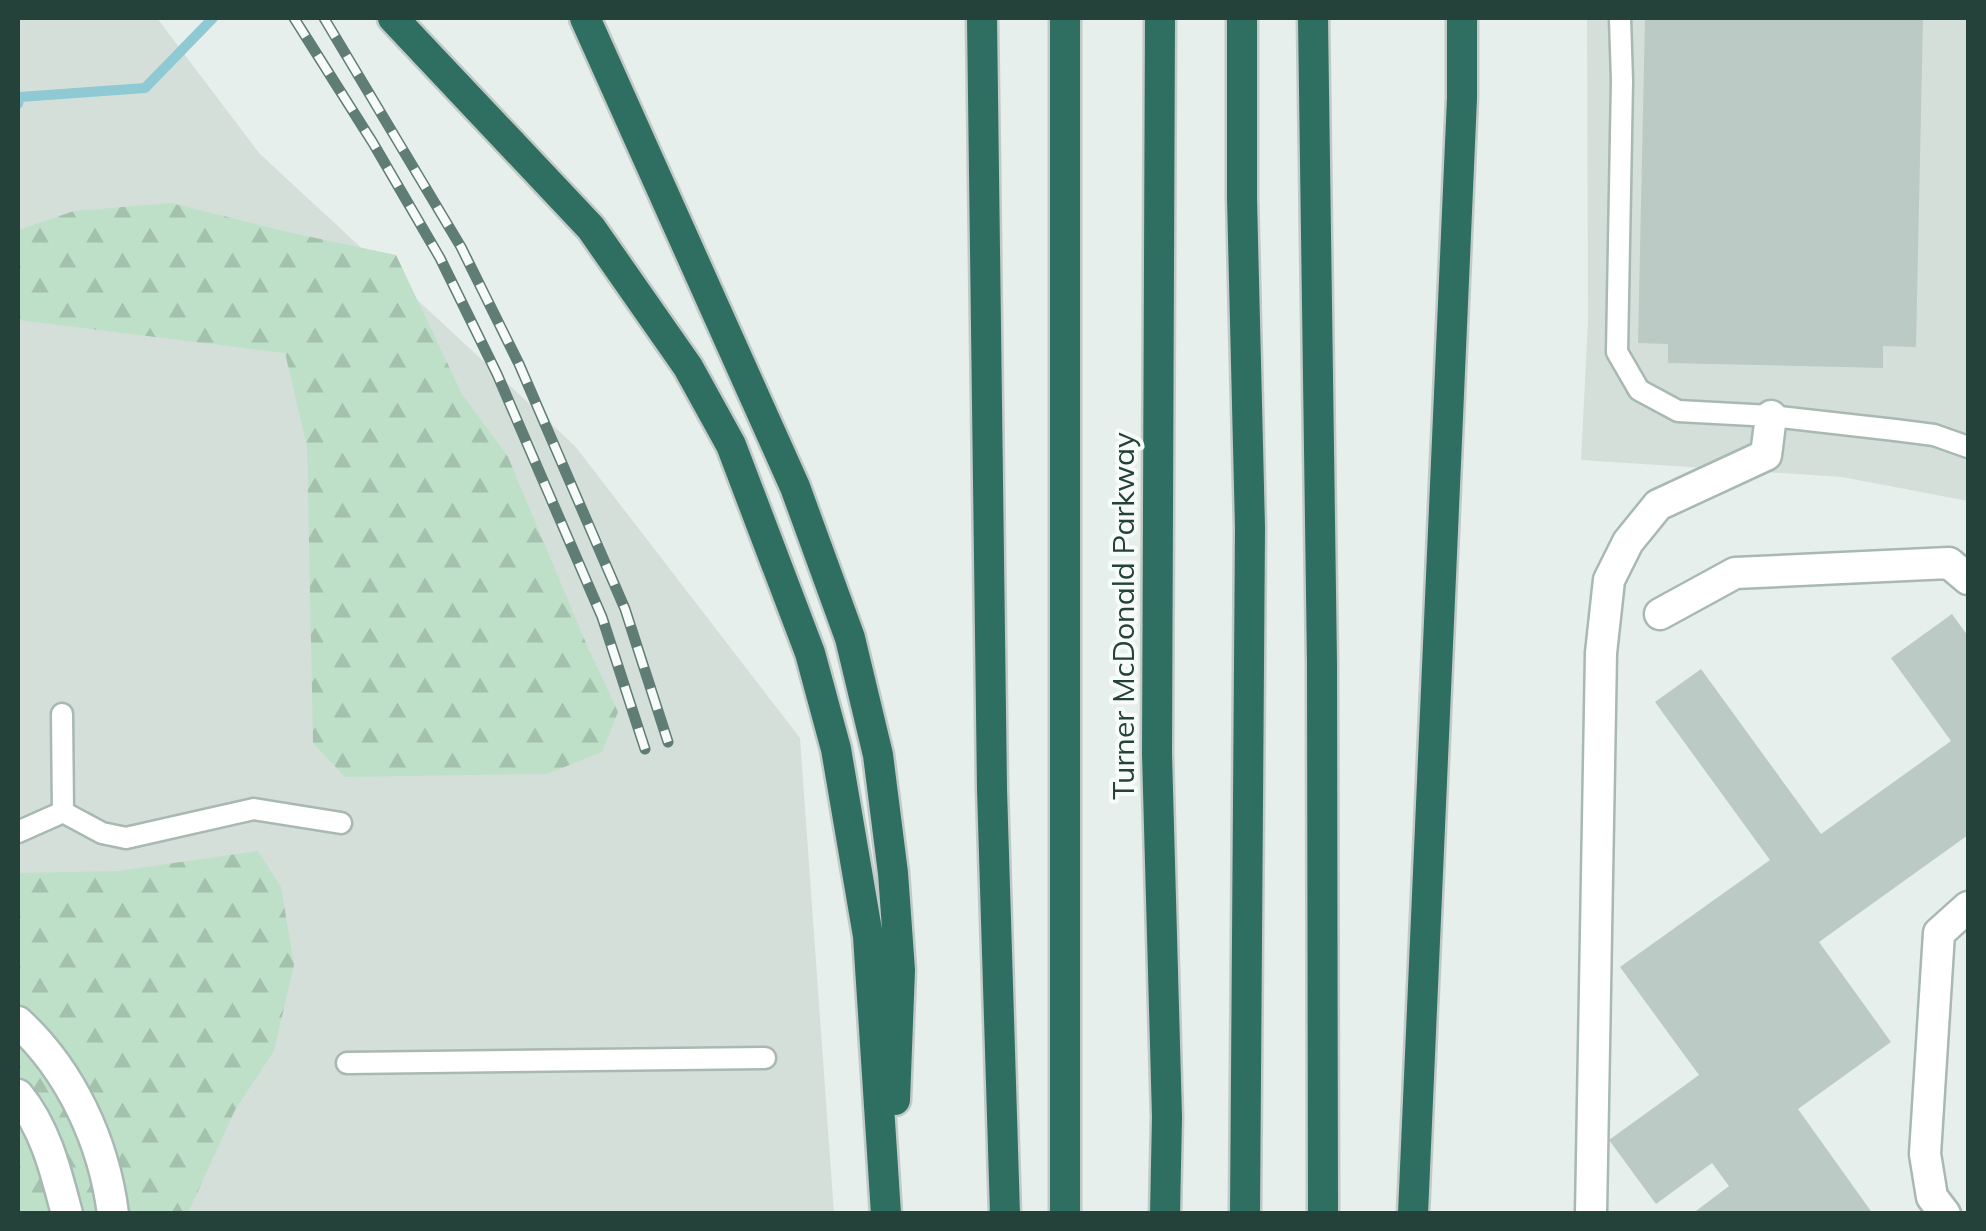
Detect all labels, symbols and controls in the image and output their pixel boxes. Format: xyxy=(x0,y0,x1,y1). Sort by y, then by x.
street label: Turner McDonald Parkway xyxy=(1104,432,1142,800)

